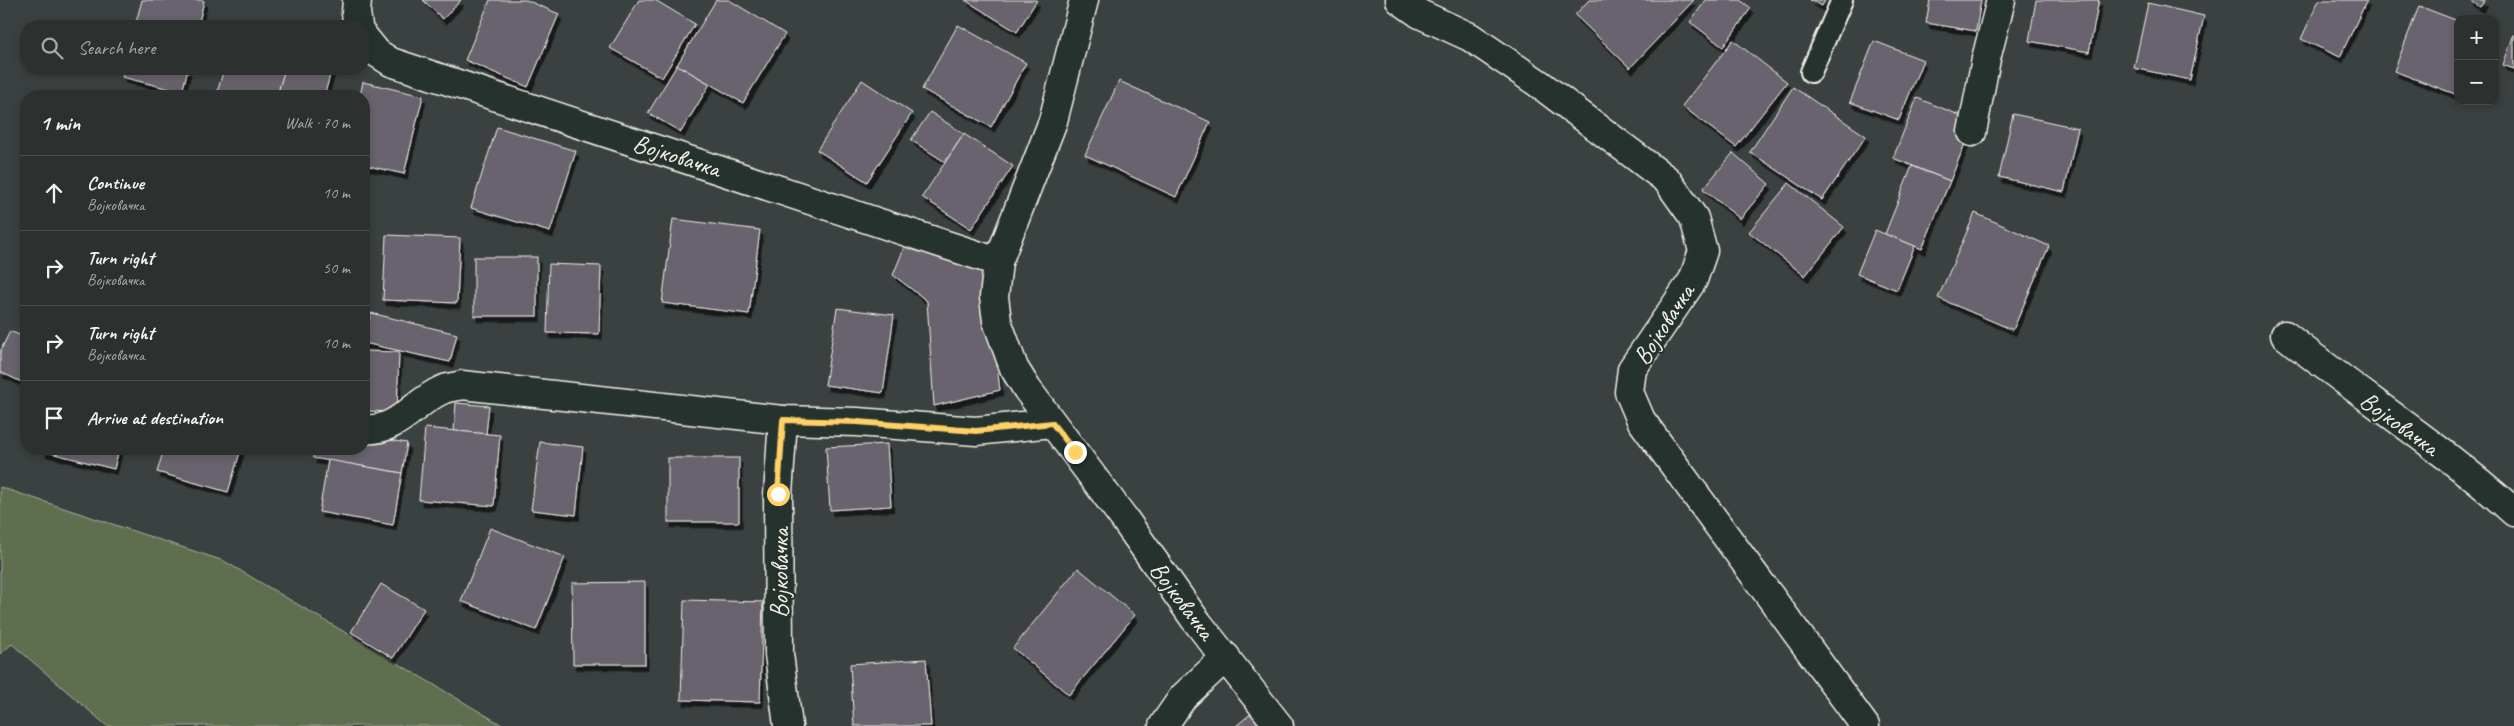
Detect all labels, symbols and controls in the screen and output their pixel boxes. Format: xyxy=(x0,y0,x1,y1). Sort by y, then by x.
map controls xyxy=(2454,15,2499,105)
button: + xyxy=(2454,15,2499,60)
search box xyxy=(20,20,370,75)
icon: search xyxy=(38,34,66,62)
text: Search here xyxy=(78,36,155,60)
button: − xyxy=(2454,60,2499,105)
text: 1 min xyxy=(40,110,80,136)
text: Walk · 70 m xyxy=(285,113,350,133)
street label: Војковачка xyxy=(629,127,727,186)
text: Continue xyxy=(87,171,144,195)
icon: ahead xyxy=(40,179,68,207)
text: 10 m xyxy=(323,183,350,203)
text: Војковачка xyxy=(87,195,145,215)
text: Turn right xyxy=(87,246,154,270)
icon: right xyxy=(40,254,68,282)
text: 50 m xyxy=(323,258,350,278)
text: Војковачка xyxy=(87,270,145,290)
street label: Војковачка xyxy=(1626,276,1703,371)
text: Turn right xyxy=(87,321,154,345)
icon: right xyxy=(40,329,68,357)
text: 10 m xyxy=(323,333,350,353)
text: Војковачка xyxy=(87,345,145,365)
street label: Војковачка xyxy=(2354,384,2447,465)
icon: arrive xyxy=(40,404,68,432)
text: Arrive at destination xyxy=(87,406,223,430)
route end xyxy=(1064,441,1087,464)
route start xyxy=(767,483,790,506)
street label: Војковачка xyxy=(764,525,796,618)
street label: Војковачка xyxy=(1142,555,1224,648)

